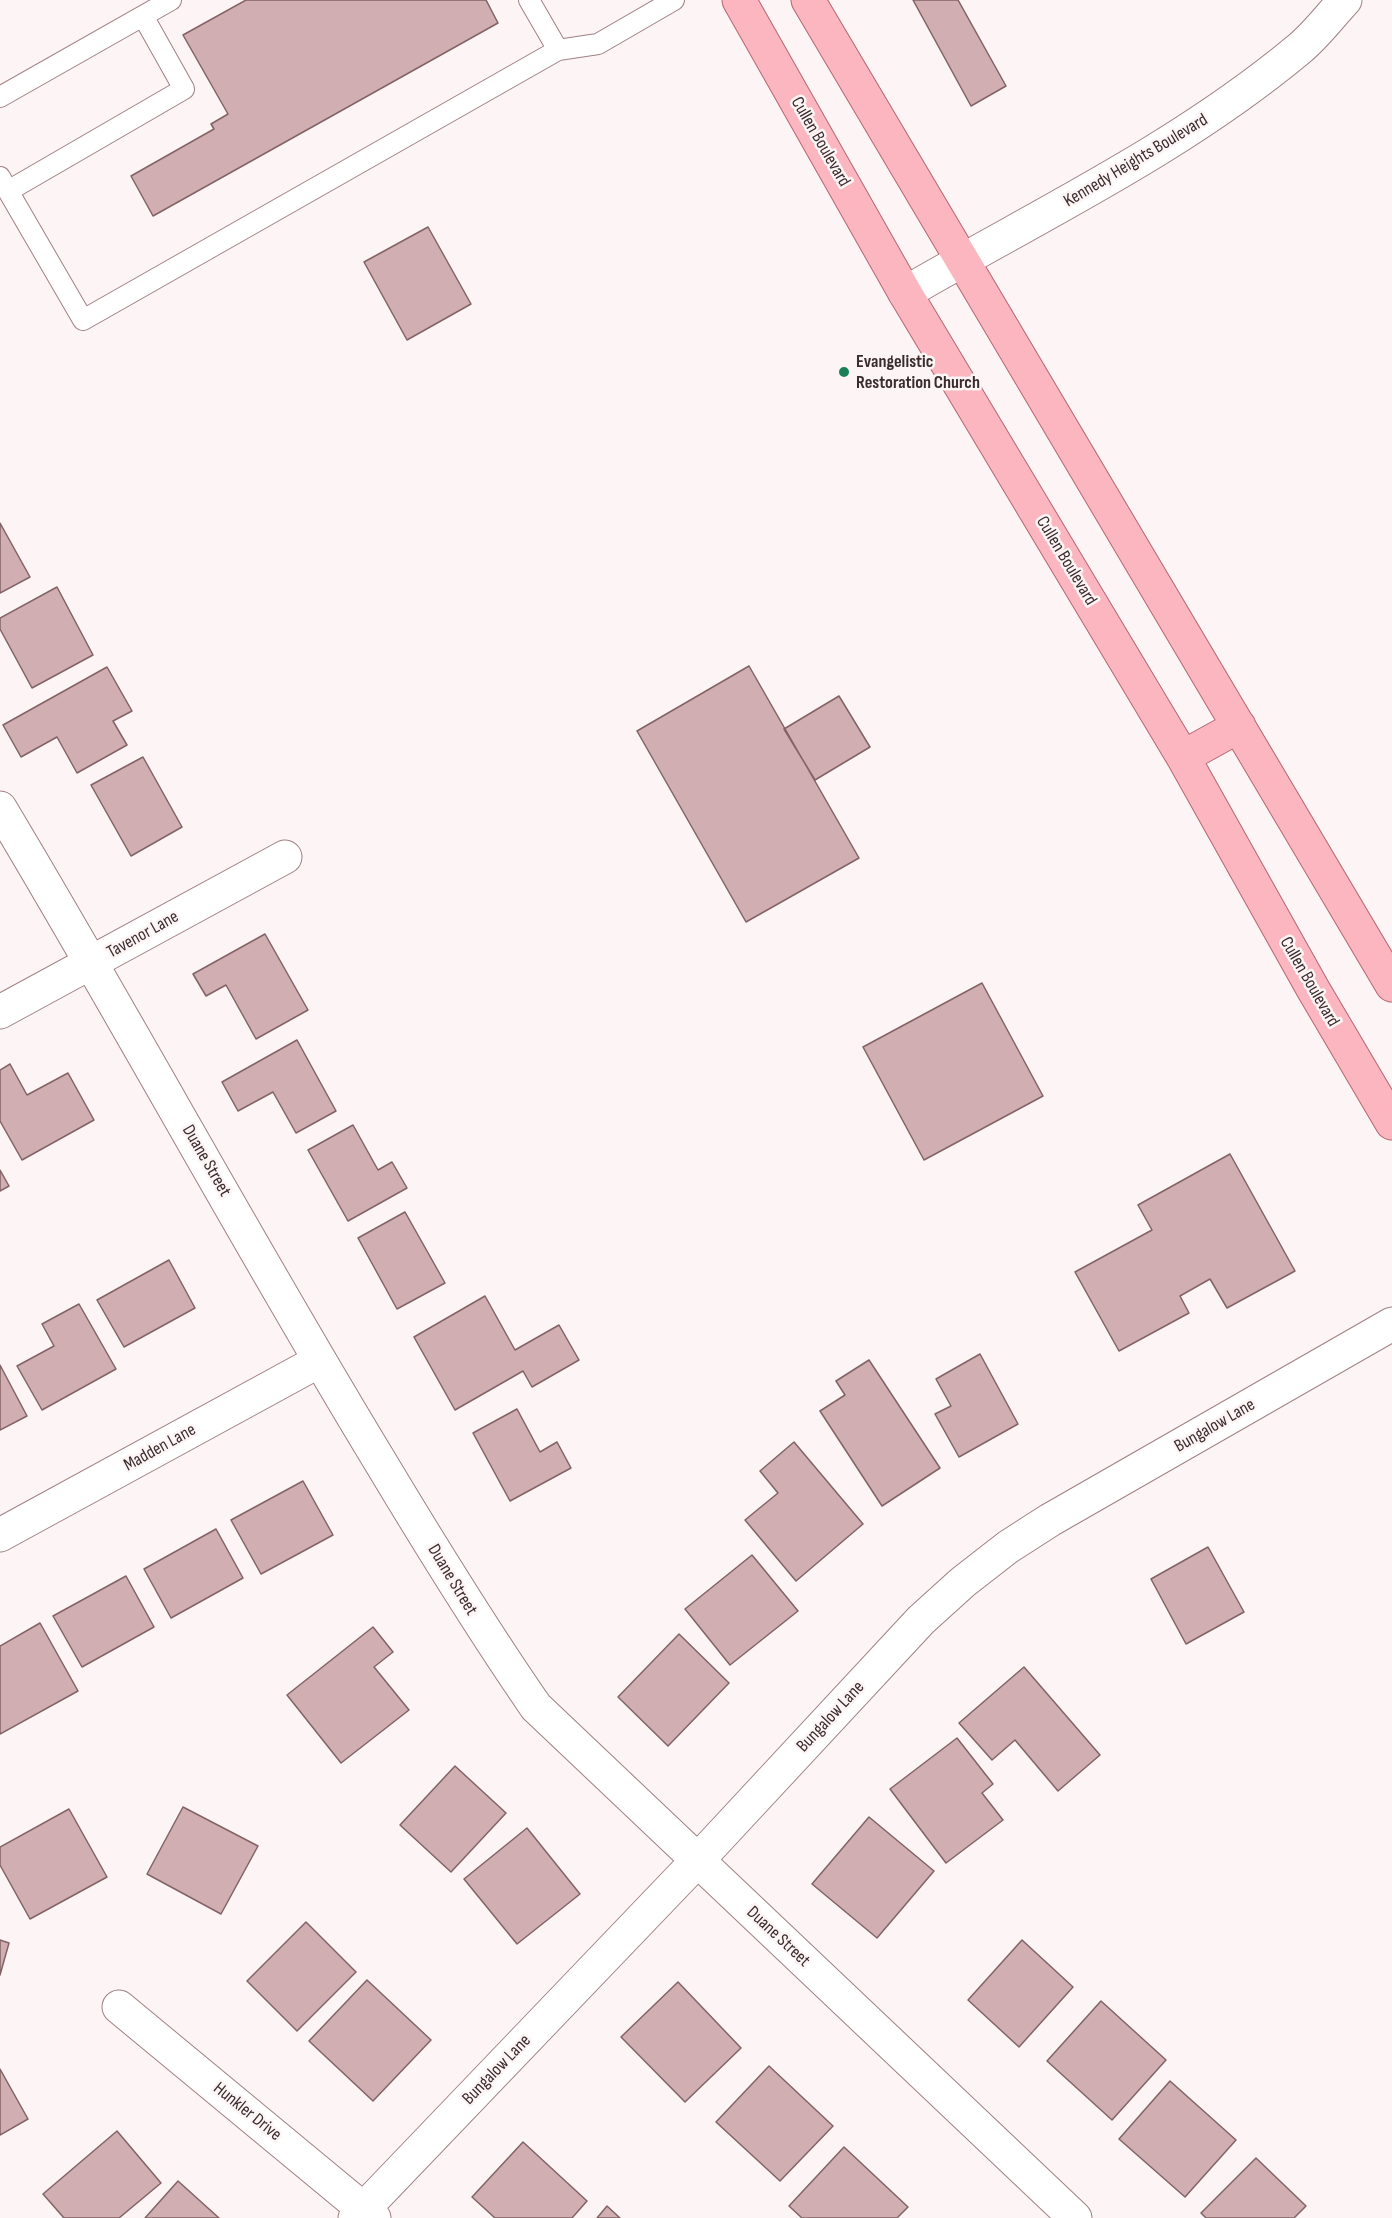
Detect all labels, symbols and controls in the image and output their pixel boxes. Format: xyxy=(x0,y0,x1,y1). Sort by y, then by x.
street label: Cullen Boulevard xyxy=(786,93,854,191)
street label: Kennedy Heights Boulevard xyxy=(1060,110,1212,212)
place label: Evangelistic Restoration Church xyxy=(856,351,980,394)
marker: Evangelistic Restoration Church xyxy=(837,365,851,379)
street label: Cullen Boulevard xyxy=(1031,513,1101,609)
street label: Tavenor Lane xyxy=(103,906,183,964)
street label: Cullen Boulevard xyxy=(1275,933,1343,1031)
street label: Duane Street xyxy=(177,1121,235,1201)
street label: Bungalow Lane xyxy=(1171,1394,1259,1458)
street label: Madden Lane xyxy=(120,1419,200,1477)
street label: Duane Street xyxy=(422,1541,482,1619)
street label: Bungalow Lane xyxy=(793,1677,869,1757)
street label: Duane Street xyxy=(742,1902,814,1972)
street label: Bungalow Lane xyxy=(458,2030,536,2110)
street label: Hunkler Drive xyxy=(209,2078,285,2146)

